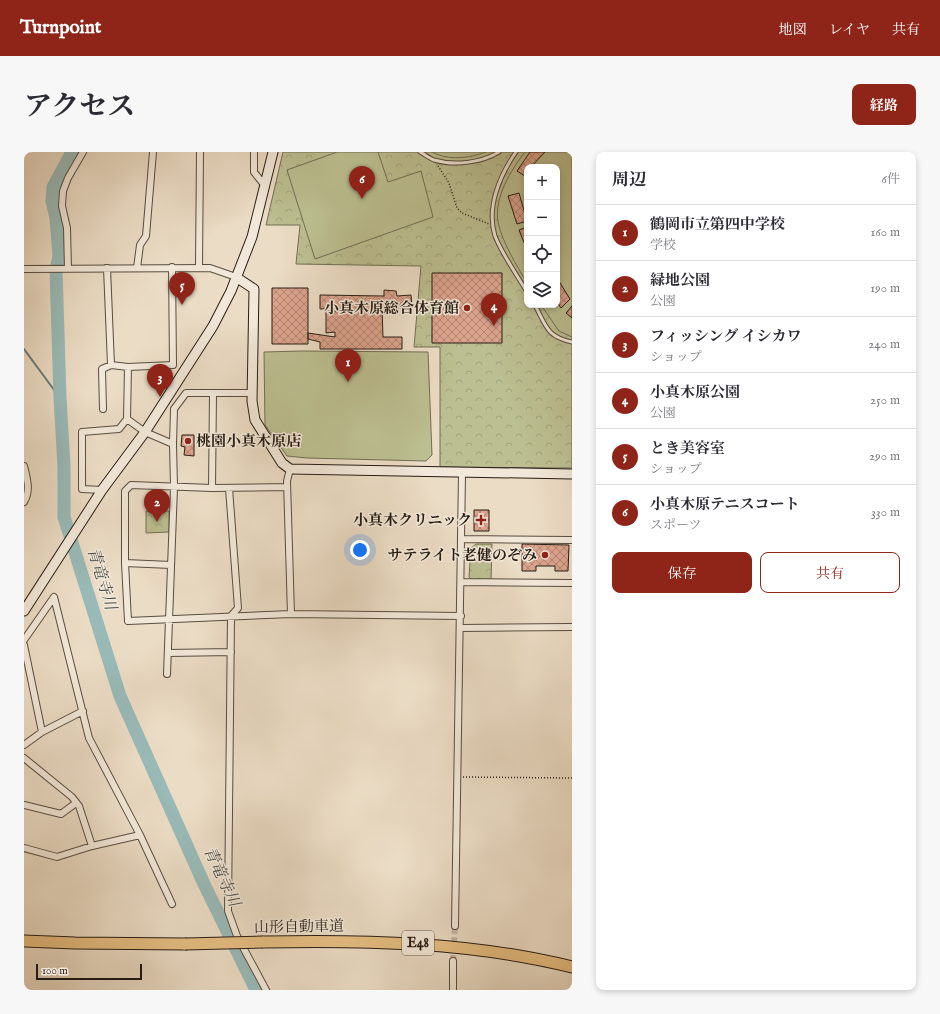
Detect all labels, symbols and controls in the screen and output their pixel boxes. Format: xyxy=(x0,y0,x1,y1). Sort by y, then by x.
text: Turnpoint xyxy=(20,16,101,40)
text: 地図 xyxy=(779,21,807,39)
text: レイヤ xyxy=(829,21,870,39)
text: 共有 xyxy=(892,21,920,39)
button: 経路 xyxy=(852,84,916,125)
text: アクセス xyxy=(24,90,135,125)
map controls xyxy=(524,164,560,308)
button: + xyxy=(524,164,560,200)
pin: 6 xyxy=(349,166,375,199)
text: 周辺 xyxy=(612,170,646,191)
text: 6件 xyxy=(882,171,900,188)
button: − xyxy=(524,200,560,236)
text: 鶴岡市立第四中学校 xyxy=(650,215,785,234)
text: 1 xyxy=(623,224,627,241)
text: 160 m xyxy=(870,224,900,241)
button: locate xyxy=(524,236,560,272)
text: 学校 xyxy=(650,237,676,254)
text: 緑地公園 xyxy=(650,271,710,290)
pin: 5 xyxy=(169,272,195,305)
button: layers xyxy=(524,272,560,308)
text: 2 xyxy=(622,280,628,297)
text: 190 m xyxy=(870,280,900,297)
pin: 4 xyxy=(481,293,507,326)
text: 公園 xyxy=(650,293,676,310)
place label: 小真木原総合体育館 xyxy=(324,299,459,318)
marker: 小真木原総合体育館 xyxy=(462,303,472,313)
text: フィッシング イシカワ xyxy=(650,327,801,346)
text: 3 xyxy=(623,336,627,353)
text: 240 m xyxy=(868,336,900,353)
pin: 1 xyxy=(335,349,361,382)
text: ショップ xyxy=(650,349,702,366)
pin: 3 xyxy=(147,364,173,397)
text: 小真木原公園 xyxy=(650,383,740,402)
text: 4 xyxy=(622,392,628,409)
text: 250 m xyxy=(870,392,900,409)
text: 公園 xyxy=(650,405,676,422)
place label: 桃園小真木原店 xyxy=(196,432,301,451)
marker: 桃園小真木原店 xyxy=(183,436,193,446)
text: とき美容室 xyxy=(650,439,725,458)
text: 5 xyxy=(623,448,627,465)
text: 290 m xyxy=(869,448,900,465)
text: ショップ xyxy=(650,461,702,478)
pin: 2 xyxy=(144,489,170,522)
text: 小真木原テニスコート xyxy=(650,495,799,514)
text: 6 xyxy=(622,504,628,521)
text: 330 m xyxy=(871,504,900,521)
place label: 小真木クリニック xyxy=(353,511,472,530)
marker: 小真木クリニック xyxy=(475,514,487,526)
text: スポーツ xyxy=(650,517,701,534)
your location xyxy=(350,540,370,560)
water label: 青竜寺川 xyxy=(82,545,121,614)
place label: サテライト老健のぞみ xyxy=(387,546,537,565)
marker: サテライト老健のぞみ xyxy=(540,550,550,560)
button: 保存 xyxy=(612,552,752,593)
button: 共有 xyxy=(760,552,900,593)
water label: 青竜寺川 xyxy=(198,844,244,912)
street label: 山形自動車道 xyxy=(254,917,344,937)
road number: E48 xyxy=(402,931,434,955)
scale bar xyxy=(36,962,142,981)
text: 100 m xyxy=(42,964,68,978)

